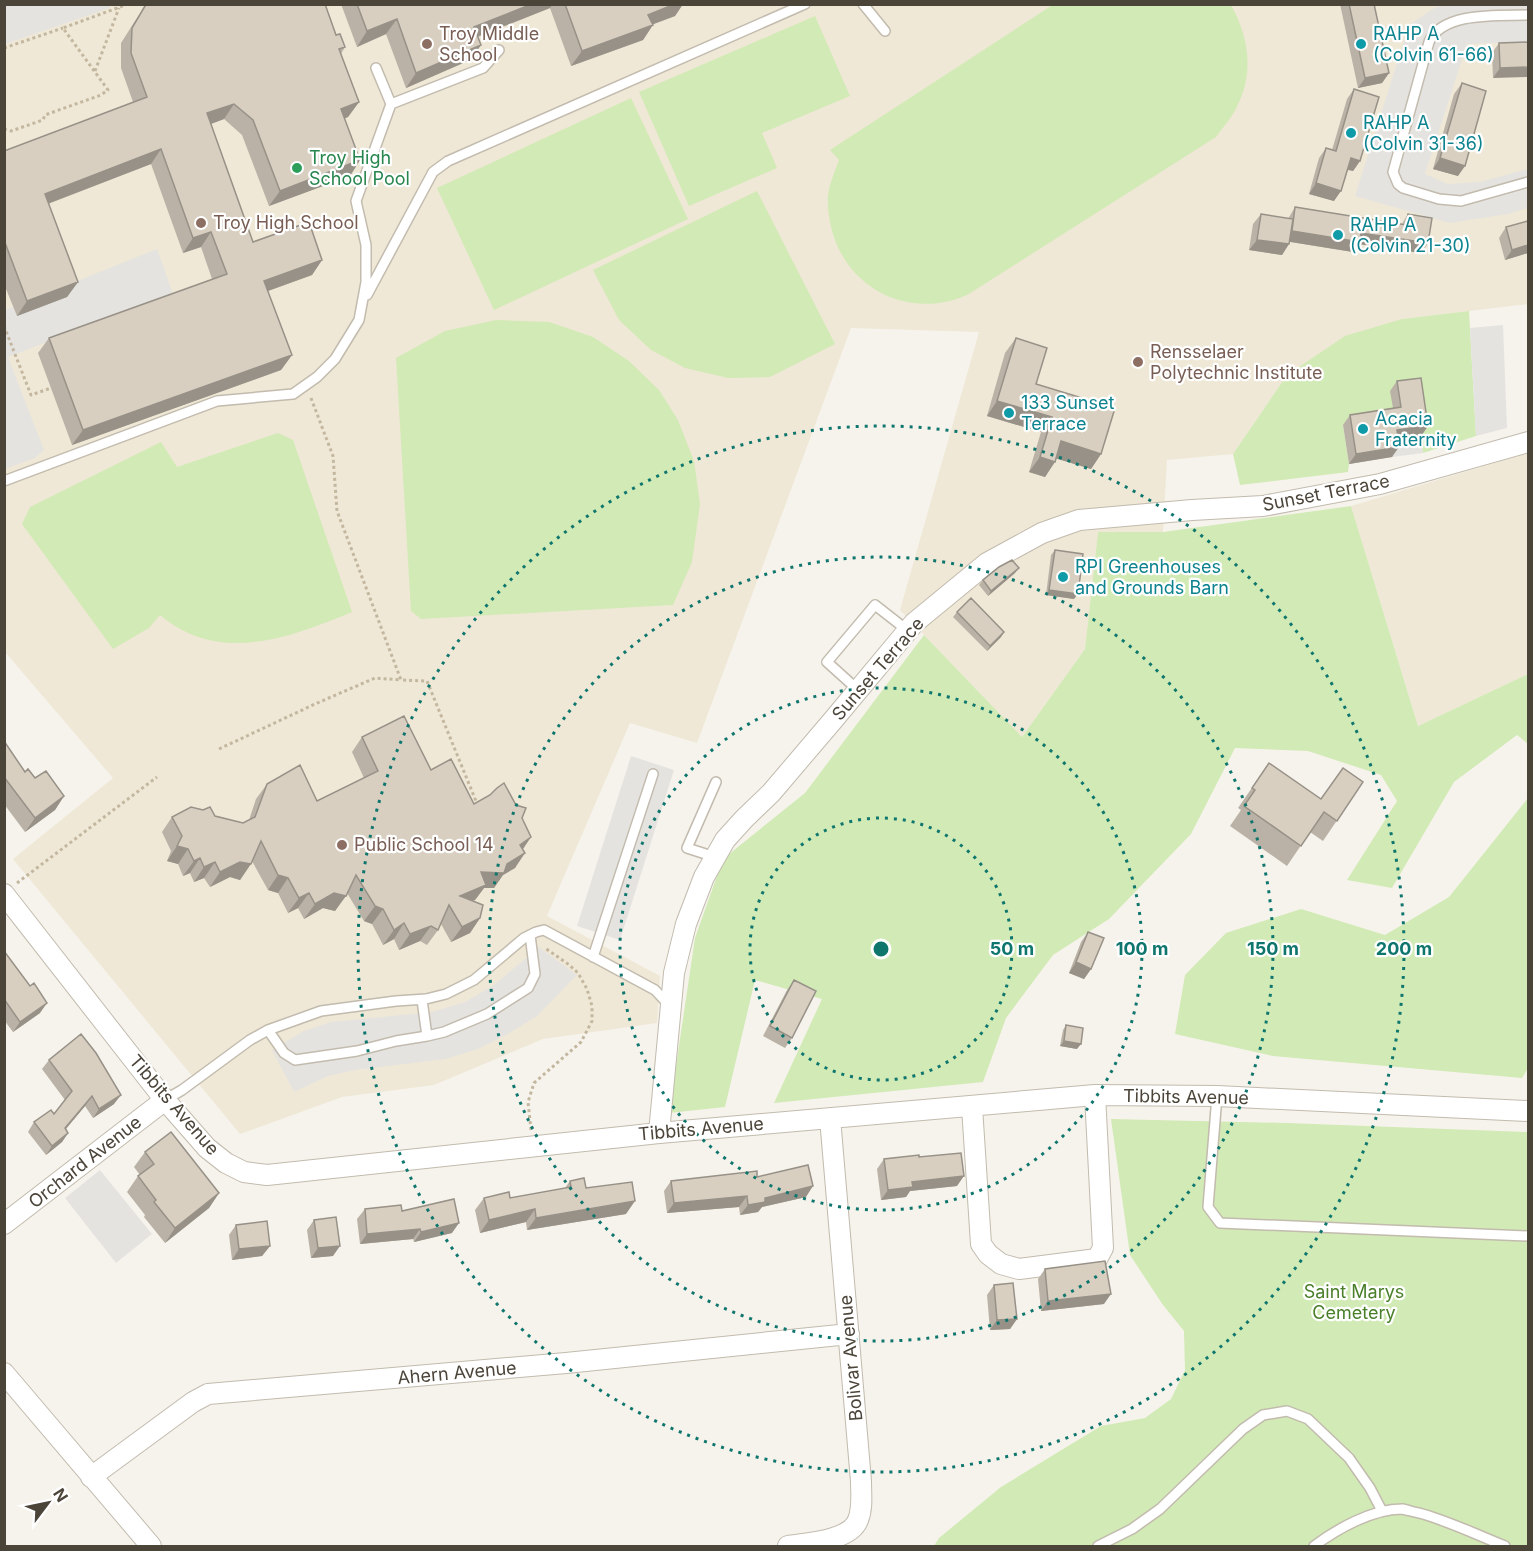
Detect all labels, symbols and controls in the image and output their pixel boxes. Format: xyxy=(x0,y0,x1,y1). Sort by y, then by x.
place label: Troy Middle School xyxy=(439,23,539,65)
place label: RAHP A (Colvin 61-66) xyxy=(1373,23,1494,65)
marker: Troy Middle School xyxy=(420,37,434,51)
marker: RAHP A (Colvin 61-66) xyxy=(1354,37,1368,51)
place label: RAHP A (Colvin 31-36) xyxy=(1363,112,1484,154)
marker: RAHP A (Colvin 31-36) xyxy=(1344,126,1358,140)
place label: Troy High School Pool xyxy=(309,147,410,189)
marker: Troy High School Pool xyxy=(290,161,304,175)
place label: Troy High School xyxy=(213,212,359,233)
place label: RAHP A (Colvin 21-30) xyxy=(1350,214,1471,256)
marker: Troy High School xyxy=(194,216,208,230)
marker: RAHP A (Colvin 21-30) xyxy=(1331,228,1345,242)
place label: Rensselaer Polytechnic Institute xyxy=(1150,341,1322,383)
marker: Rensselaer Polytechnic Institute xyxy=(1131,355,1145,369)
place label: 133 Sunset Terrace xyxy=(1021,392,1114,434)
marker: 133 Sunset Terrace xyxy=(1002,406,1016,420)
place label: Acacia Fraternity xyxy=(1375,408,1457,450)
marker: Acacia Fraternity xyxy=(1356,422,1370,436)
street label: Sunset Terrace xyxy=(1260,470,1391,515)
place label: RPI Greenhouses and Grounds Barn xyxy=(1075,556,1229,598)
marker: RPI Greenhouses and Grounds Barn xyxy=(1056,570,1070,584)
street label: Sunset Terrace xyxy=(827,613,928,724)
place label: Public School 14 xyxy=(354,834,494,855)
marker: Public School 14 xyxy=(335,838,349,852)
text: 50 m xyxy=(990,938,1034,959)
text: 100 m xyxy=(1116,938,1168,959)
text: 150 m xyxy=(1247,938,1299,959)
text: 200 m xyxy=(1376,938,1432,959)
centre of rings xyxy=(871,939,891,959)
street label: Tibbits Avenue xyxy=(125,1050,224,1159)
street label: Tibbits Avenue xyxy=(1123,1085,1249,1108)
street label: Orchard Avenue xyxy=(24,1111,145,1212)
street label: Tibbits Avenue xyxy=(637,1113,765,1144)
park label: Saint Marys Cemetery xyxy=(1304,1281,1404,1323)
street label: Bolivar Avenue xyxy=(835,1294,866,1422)
street label: Ahern Avenue xyxy=(396,1357,517,1388)
north arrow xyxy=(18,1473,78,1533)
text: N xyxy=(49,1485,72,1506)

